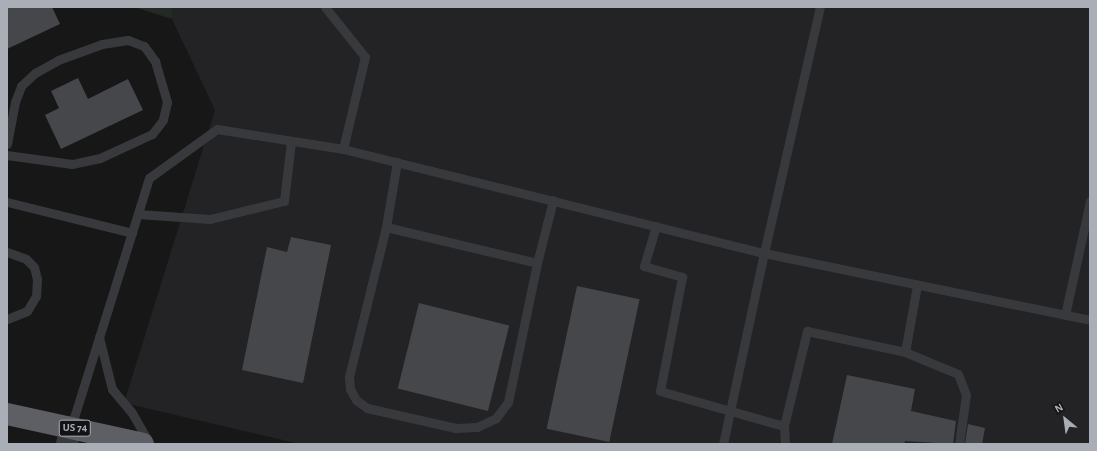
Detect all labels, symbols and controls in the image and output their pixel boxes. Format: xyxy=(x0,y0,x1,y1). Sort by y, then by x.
north arrow xyxy=(1045,399,1085,439)
text: N xyxy=(1053,401,1065,415)
road number: US 74 xyxy=(58,419,92,437)

